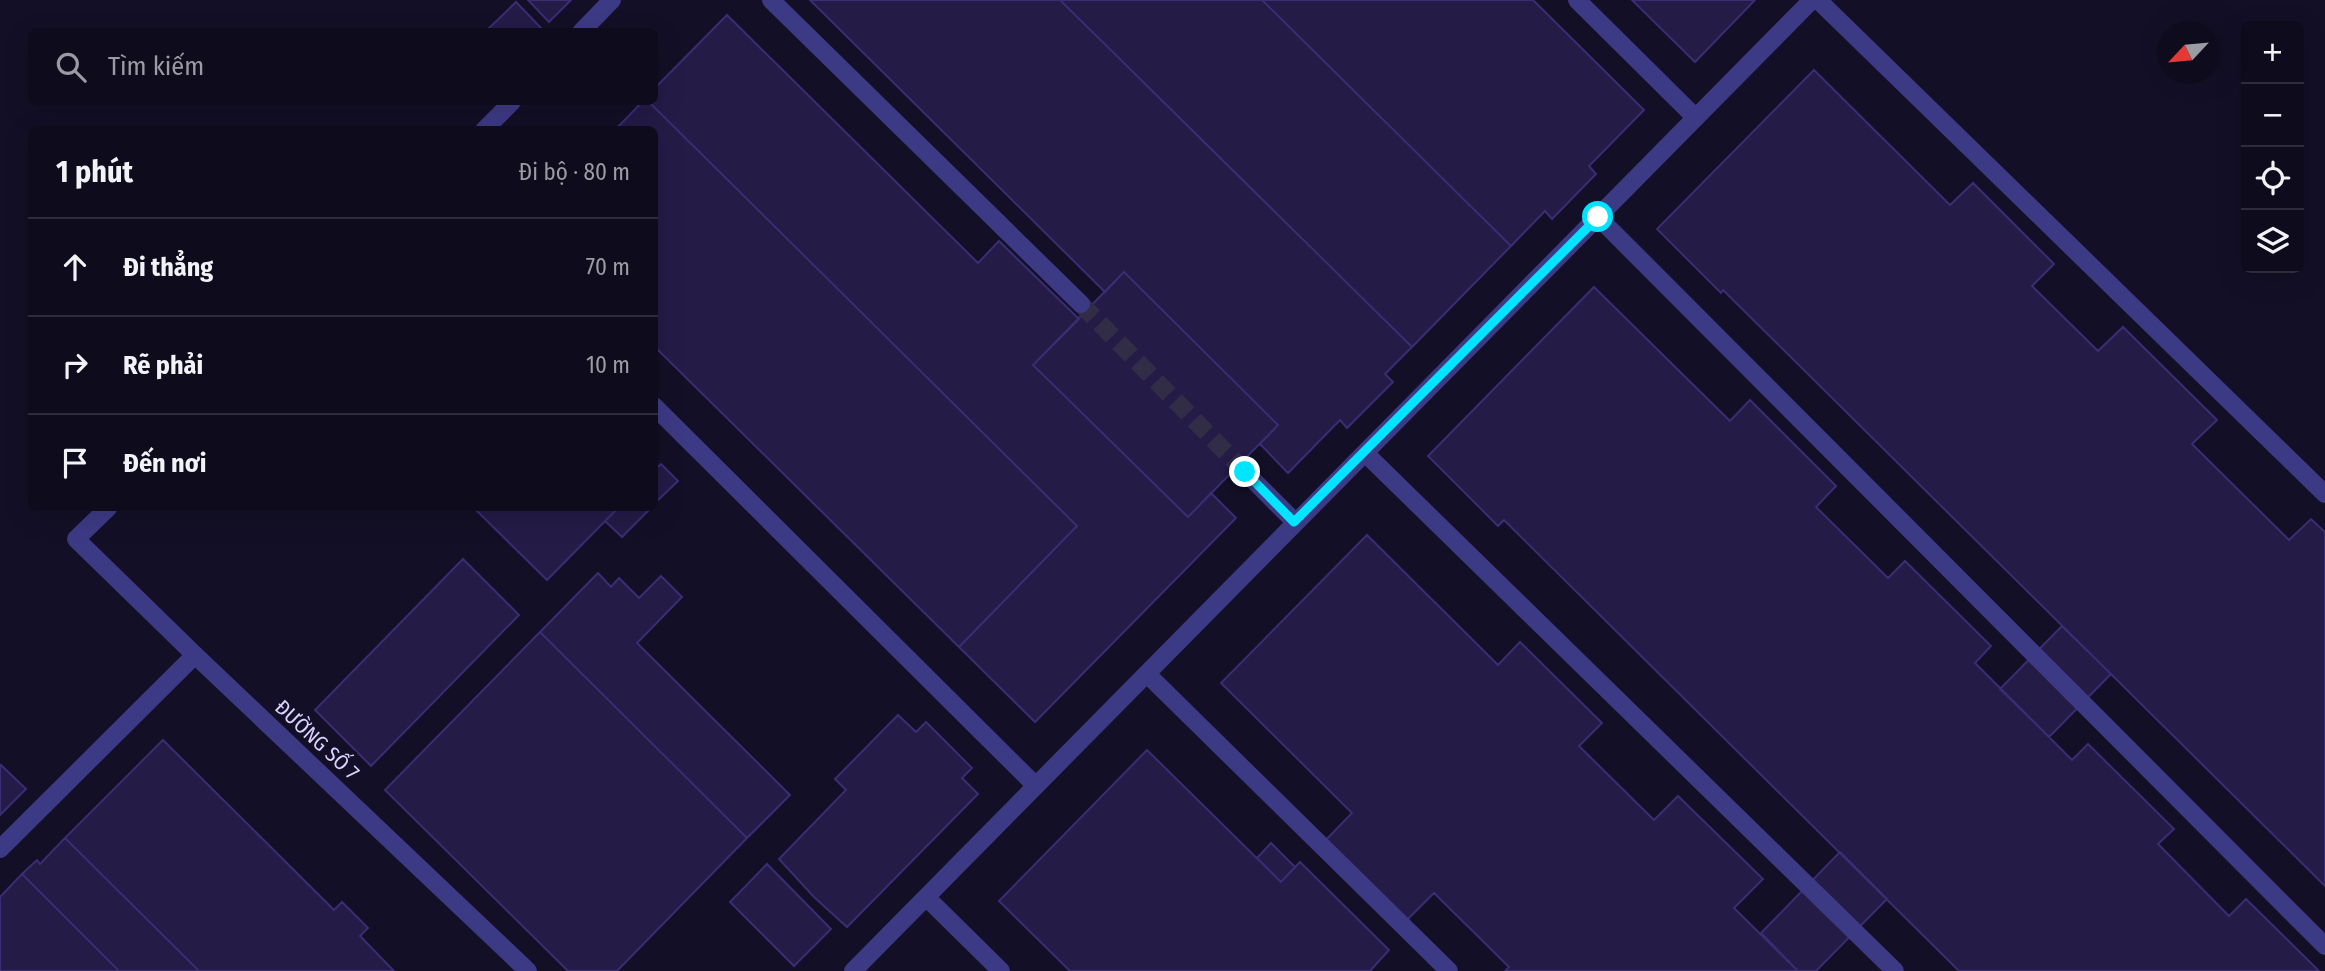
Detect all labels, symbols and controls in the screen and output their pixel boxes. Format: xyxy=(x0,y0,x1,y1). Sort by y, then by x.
north arrow xyxy=(2157,21,2220,84)
map controls xyxy=(2241,21,2304,273)
button: + xyxy=(2241,21,2304,84)
search box xyxy=(28,28,658,105)
icon: search xyxy=(52,48,90,86)
text: Tìm kiếm xyxy=(108,51,204,82)
button: − xyxy=(2241,84,2304,147)
button: locate xyxy=(2241,147,2304,210)
text: 1 phút xyxy=(56,154,133,190)
text: Đi bộ · 80 m xyxy=(519,158,630,186)
route start xyxy=(1582,201,1613,232)
button: layers xyxy=(2241,210,2304,273)
icon: ahead xyxy=(56,248,94,286)
text: Đi thẳng xyxy=(123,252,213,283)
text: 70 m xyxy=(586,253,630,281)
icon: right xyxy=(56,346,94,384)
text: Rẽ phải xyxy=(123,350,203,381)
text: 10 m xyxy=(586,351,630,379)
icon: arrive xyxy=(56,444,94,482)
text: Đến nơi xyxy=(123,448,206,479)
route end xyxy=(1229,456,1260,487)
street label: ĐƯỜNG SỐ 7 xyxy=(269,694,365,786)

